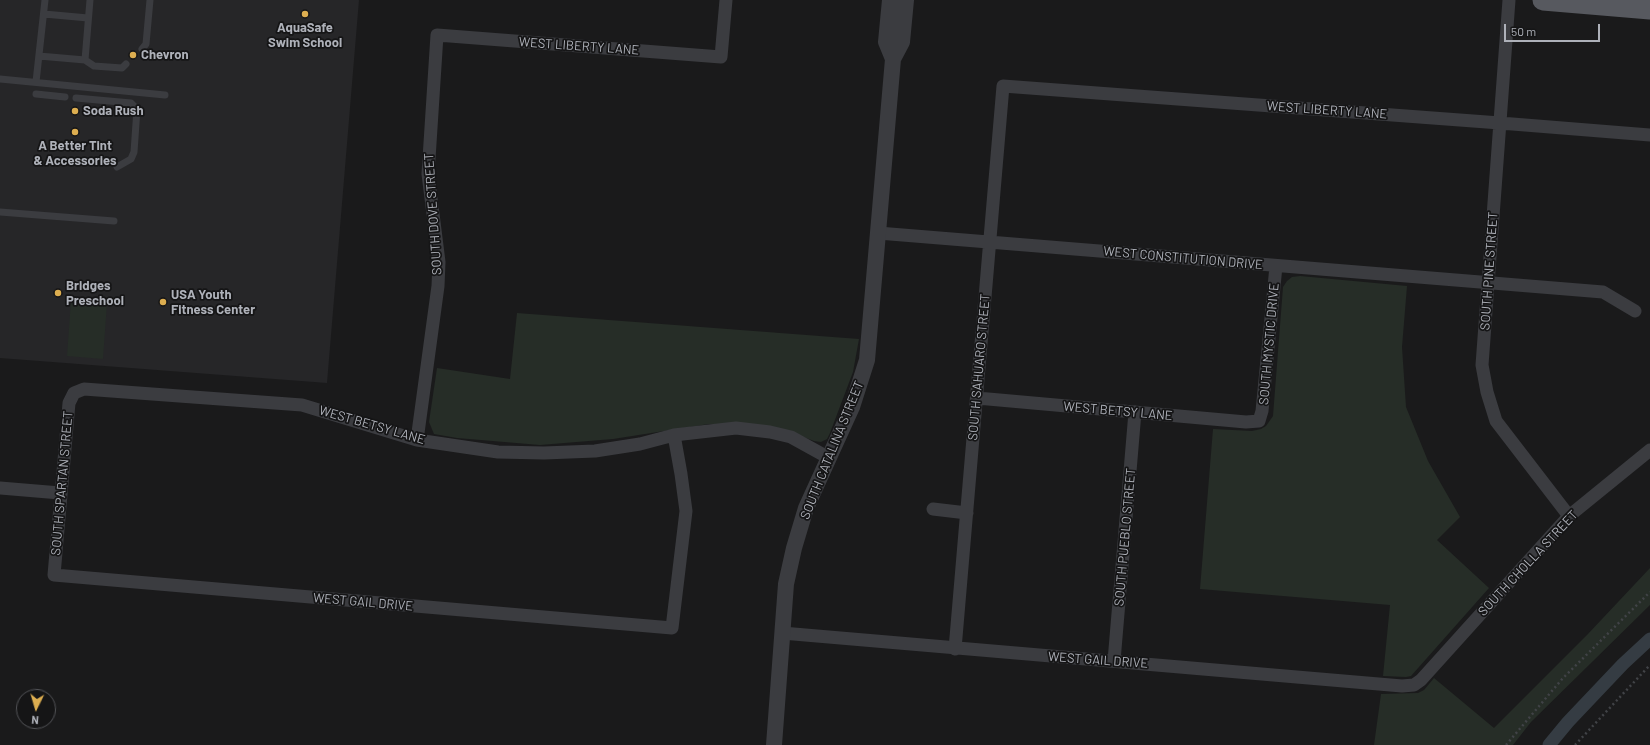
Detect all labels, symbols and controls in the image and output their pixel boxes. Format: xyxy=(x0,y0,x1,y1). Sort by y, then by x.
marker: AquaSafe Swim School xyxy=(300,9,310,19)
scale bar xyxy=(1506,16,1602,42)
place label: AquaSafe Swim School xyxy=(268,20,342,51)
text: 50 m xyxy=(1511,24,1536,38)
street label: WEST LIBERTY LANE xyxy=(518,34,640,58)
place label: Chevron xyxy=(141,47,189,63)
marker: Chevron xyxy=(128,50,138,60)
street label: WEST LIBERTY LANE xyxy=(1266,98,1388,122)
place label: Soda Rush xyxy=(83,103,144,119)
marker: Soda Rush xyxy=(70,106,80,116)
marker: A Better Tint & Accessories xyxy=(70,127,80,137)
place label: A Better Tint & Accessories xyxy=(33,138,117,169)
street label: SOUTH DOVE STREET xyxy=(421,152,445,276)
street label: SOUTH PINE STREET xyxy=(1477,211,1501,331)
street label: WEST CONSTITUTION DRIVE xyxy=(1103,243,1263,273)
place label: Bridges Preschool xyxy=(66,278,124,309)
street label: SOUTH MYSTIC DRIVE xyxy=(1256,282,1282,406)
place label: USA Youth Fitness Center xyxy=(171,287,255,318)
marker: Bridges Preschool xyxy=(53,288,63,298)
street label: SOUTH SAHUARO STREET xyxy=(965,293,993,441)
marker: USA Youth Fitness Center xyxy=(158,297,168,307)
street label: SOUTH CATALINA STREET xyxy=(797,379,867,521)
street label: WEST BETSY LANE xyxy=(1063,398,1173,424)
street label: WEST BETSY LANE xyxy=(317,402,427,448)
street label: SOUTH SPARTAN STREET xyxy=(48,410,76,556)
street label: SOUTH PUEBLO STREET xyxy=(1111,467,1139,607)
street label: SOUTH CHOLLA STREET xyxy=(1475,507,1581,619)
street label: WEST GAIL DRIVE xyxy=(312,590,414,614)
street label: WEST GAIL DRIVE xyxy=(1047,649,1149,671)
north arrow xyxy=(16,689,56,729)
text: N xyxy=(31,714,39,727)

